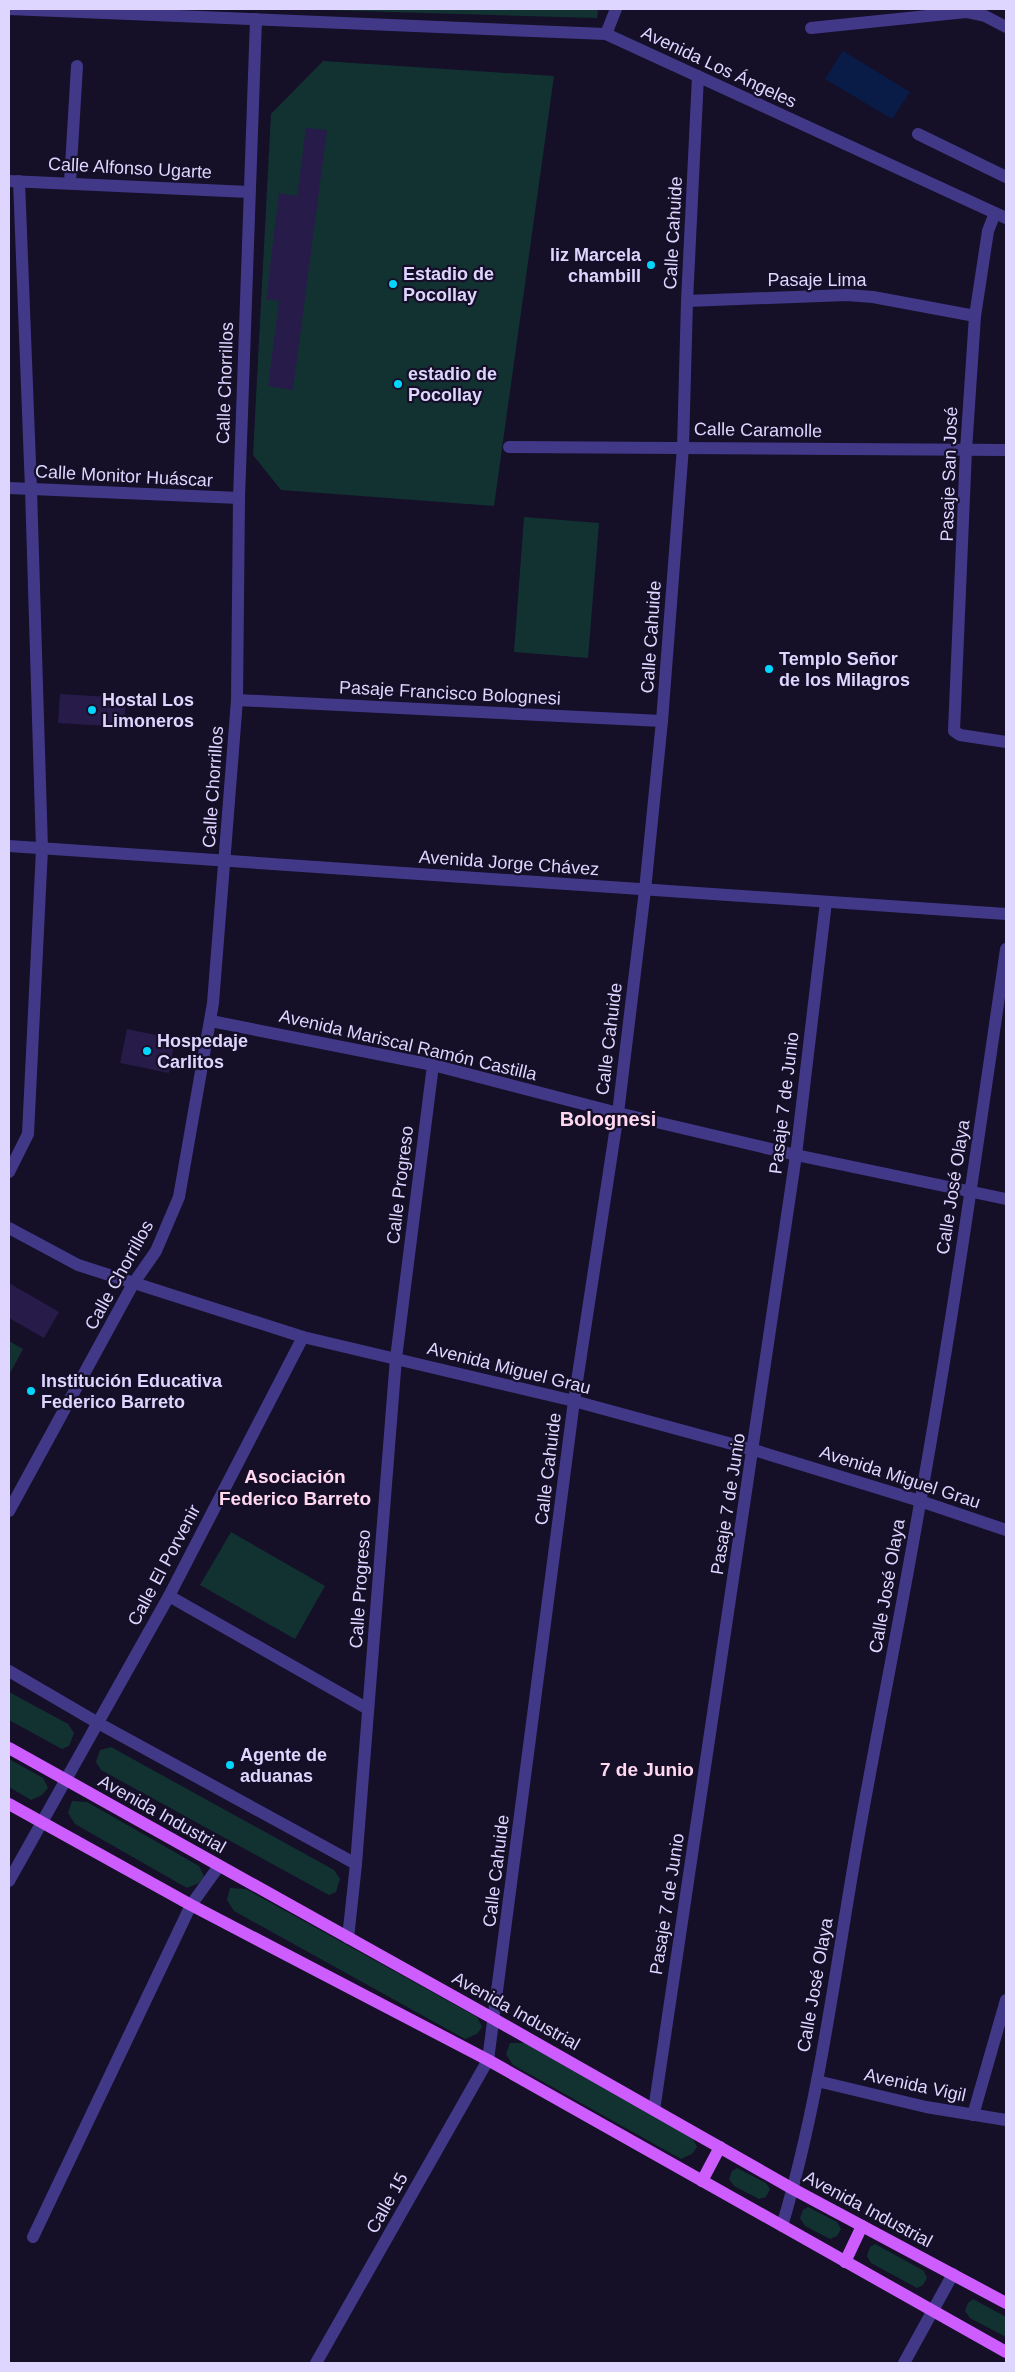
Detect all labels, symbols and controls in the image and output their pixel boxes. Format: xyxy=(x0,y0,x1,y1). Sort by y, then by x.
street label: Avenida Los Ángeles xyxy=(638,22,800,112)
street label: Calle Alfonso Ugarte xyxy=(48,154,212,182)
street label: Calle Cahuide xyxy=(660,176,686,290)
place label: liz Marcela chambill xyxy=(550,245,642,286)
marker: liz Marcela chambill xyxy=(645,259,657,271)
place label: Estadio de Pocollay xyxy=(403,264,494,305)
street label: Pasaje Lima xyxy=(767,270,868,290)
marker: Estadio de Pocollay xyxy=(387,278,399,290)
street label: Calle Chorrillos xyxy=(213,322,237,444)
place label: estadio de Pocollay xyxy=(408,364,497,405)
marker: estadio de Pocollay xyxy=(392,378,404,390)
street label: Pasaje San José xyxy=(937,406,961,542)
street label: Calle Caramolle xyxy=(694,419,822,441)
street label: Calle Monitor Huáscar xyxy=(35,461,213,491)
street label: Calle Cahuide xyxy=(637,580,665,694)
place label: Templo Señor de los Milagros xyxy=(779,649,910,690)
marker: Templo Señor de los Milagros xyxy=(763,663,775,675)
street label: Pasaje Francisco Bolognesi xyxy=(339,677,561,709)
place label: Hostal Los Limoneros xyxy=(102,690,194,731)
marker: Hostal Los Limoneros xyxy=(86,704,98,716)
street label: Calle Chorrillos xyxy=(199,725,227,849)
street label: Avenida Jorge Chávez xyxy=(418,847,600,879)
street label: Calle Cahuide xyxy=(592,982,626,1096)
street label: Avenida Mariscal Ramón Castilla xyxy=(277,1006,540,1085)
place label: Hospedaje Carlitos xyxy=(157,1031,248,1072)
street label: Pasaje 7 de Junio xyxy=(765,1031,803,1175)
marker: Hospedaje Carlitos xyxy=(141,1045,153,1057)
district label: Bolognesi xyxy=(560,1108,656,1130)
street label: Calle José Olaya xyxy=(932,1117,974,1256)
street label: Calle Progreso xyxy=(383,1125,417,1245)
street label: Calle Chorrillos xyxy=(81,1217,157,1333)
street label: Avenida Miguel Grau xyxy=(425,1338,593,1398)
place label: Institución Educativa Federico Barreto xyxy=(41,1371,223,1412)
marker: Institución Educativa Federico Barreto xyxy=(25,1385,37,1397)
street label: Calle Cahuide xyxy=(531,1412,565,1526)
street label: Pasaje 7 de Junio xyxy=(707,1432,749,1576)
street label: Avenida Miguel Grau xyxy=(817,1442,983,1512)
district label: Asociación Federico Barreto xyxy=(219,1466,371,1509)
street label: Calle El Porvenir xyxy=(124,1501,204,1629)
street label: Calle José Olaya xyxy=(865,1516,909,1655)
street label: Calle Progreso xyxy=(346,1529,374,1649)
place label: Agente de aduanas xyxy=(240,1745,327,1786)
marker: Agente de aduanas xyxy=(224,1759,236,1771)
district label: 7 de Junio xyxy=(600,1759,694,1780)
street label: Avenida Industrial xyxy=(95,1771,229,1857)
street label: Calle Cahuide xyxy=(479,1814,513,1928)
street label: Pasaje 7 de Junio xyxy=(646,1832,688,1976)
street label: Calle José Olaya xyxy=(793,1915,837,2054)
street label: Avenida Industrial xyxy=(449,1968,583,2054)
street label: Avenida Vigil xyxy=(862,2064,968,2106)
street label: Avenida Industrial xyxy=(800,2167,936,2251)
street label: Calle 15 xyxy=(362,2169,412,2237)

